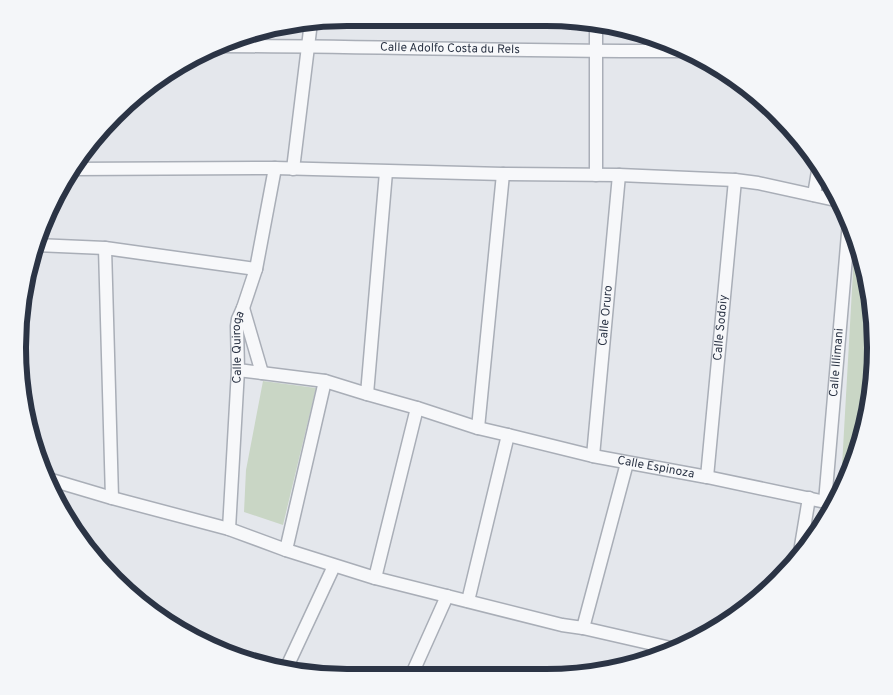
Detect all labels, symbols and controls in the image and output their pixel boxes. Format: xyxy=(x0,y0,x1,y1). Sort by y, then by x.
street label: Calle Adolfo Costa du Rels xyxy=(380,40,520,58)
street label: Calle Oruro xyxy=(595,284,617,347)
street label: Calle Sodoiy xyxy=(710,294,732,361)
street label: Calle Quiroga xyxy=(229,308,249,384)
street label: Calle Illimani xyxy=(826,327,848,398)
street label: Calle Espinoza xyxy=(616,453,696,483)

